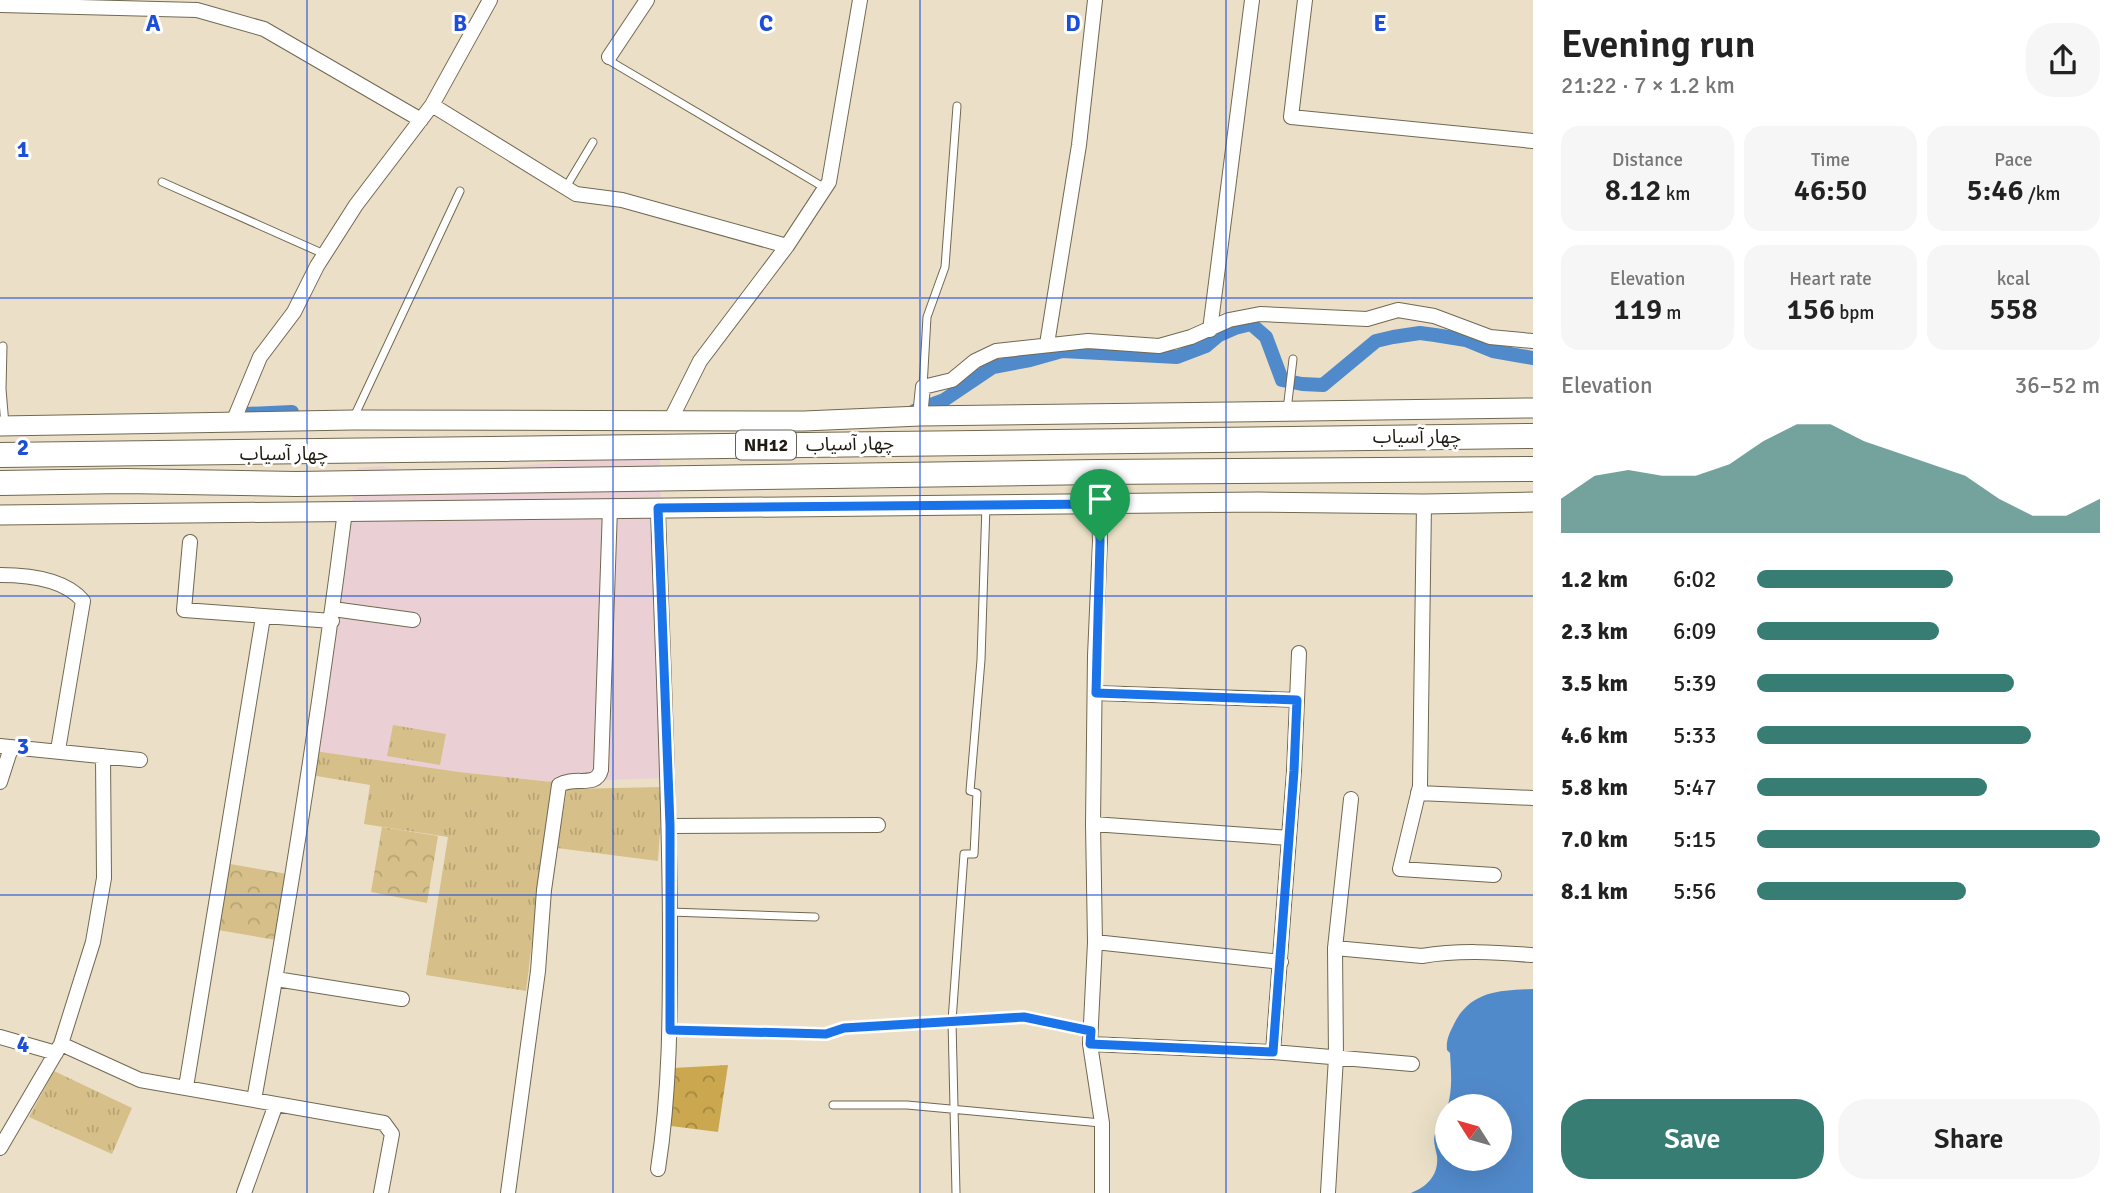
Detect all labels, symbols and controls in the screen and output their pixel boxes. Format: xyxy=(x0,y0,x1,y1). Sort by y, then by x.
text: A xyxy=(146,9,161,38)
text: B xyxy=(453,9,467,38)
text: C xyxy=(759,9,773,38)
text: D xyxy=(1065,9,1081,38)
text: E xyxy=(1373,9,1387,38)
text: Evening run xyxy=(1561,21,1755,68)
button: share xyxy=(2026,23,2100,97)
text: 21:22 · 7 × 1.2 km xyxy=(1561,71,1735,100)
text: 1 xyxy=(17,135,29,164)
text: Distance xyxy=(1612,148,1683,172)
text: Time xyxy=(1811,148,1850,172)
text: Pace xyxy=(1994,148,2033,172)
text: 8.12 xyxy=(1605,172,1662,209)
text: 46:50 xyxy=(1794,172,1867,209)
text: 5:46 xyxy=(1967,172,2024,209)
text: km xyxy=(1662,182,1690,206)
text: /km xyxy=(2024,182,2060,206)
text: Elevation xyxy=(1610,267,1685,291)
text: Heart rate xyxy=(1789,267,1872,291)
text: kcal xyxy=(1997,267,2030,291)
text: 119 xyxy=(1614,291,1662,328)
text: 156 xyxy=(1786,291,1835,328)
text: 558 xyxy=(1989,291,2038,328)
text: m xyxy=(1662,301,1681,325)
text: bpm xyxy=(1835,301,1875,325)
text: Elevation xyxy=(1561,371,1653,400)
text: 36–52 m xyxy=(2015,371,2100,400)
street label: چهار آسیاب xyxy=(1373,425,1461,449)
road number: NH12 xyxy=(736,430,796,460)
street label: چهار آسیاب xyxy=(806,431,894,457)
text: 2 xyxy=(17,433,29,462)
street label: چهار آسیاب xyxy=(240,442,328,466)
pin xyxy=(1070,469,1130,541)
icon: arrive xyxy=(1081,480,1119,518)
text: 1.2 km xyxy=(1561,565,1628,594)
text: 6:02 xyxy=(1673,565,1716,594)
text: 2.3 km xyxy=(1561,617,1628,646)
text: 6:09 xyxy=(1673,617,1716,646)
text: 3.5 km xyxy=(1561,669,1628,698)
text: 5:39 xyxy=(1673,669,1716,698)
text: 4.6 km xyxy=(1561,721,1628,750)
text: 5:33 xyxy=(1673,721,1716,750)
text: 3 xyxy=(17,732,29,761)
text: 5.8 km xyxy=(1561,773,1628,802)
text: 5:47 xyxy=(1673,773,1716,802)
text: 7.0 km xyxy=(1561,825,1628,854)
text: 5:15 xyxy=(1673,825,1716,854)
text: 8.1 km xyxy=(1561,877,1628,906)
text: 5:56 xyxy=(1673,877,1716,906)
text: 4 xyxy=(17,1030,29,1059)
north arrow xyxy=(1435,1094,1512,1171)
map controls xyxy=(1435,1094,1512,1171)
button: Save xyxy=(1561,1099,1824,1179)
button: Share xyxy=(1838,1099,2100,1179)

